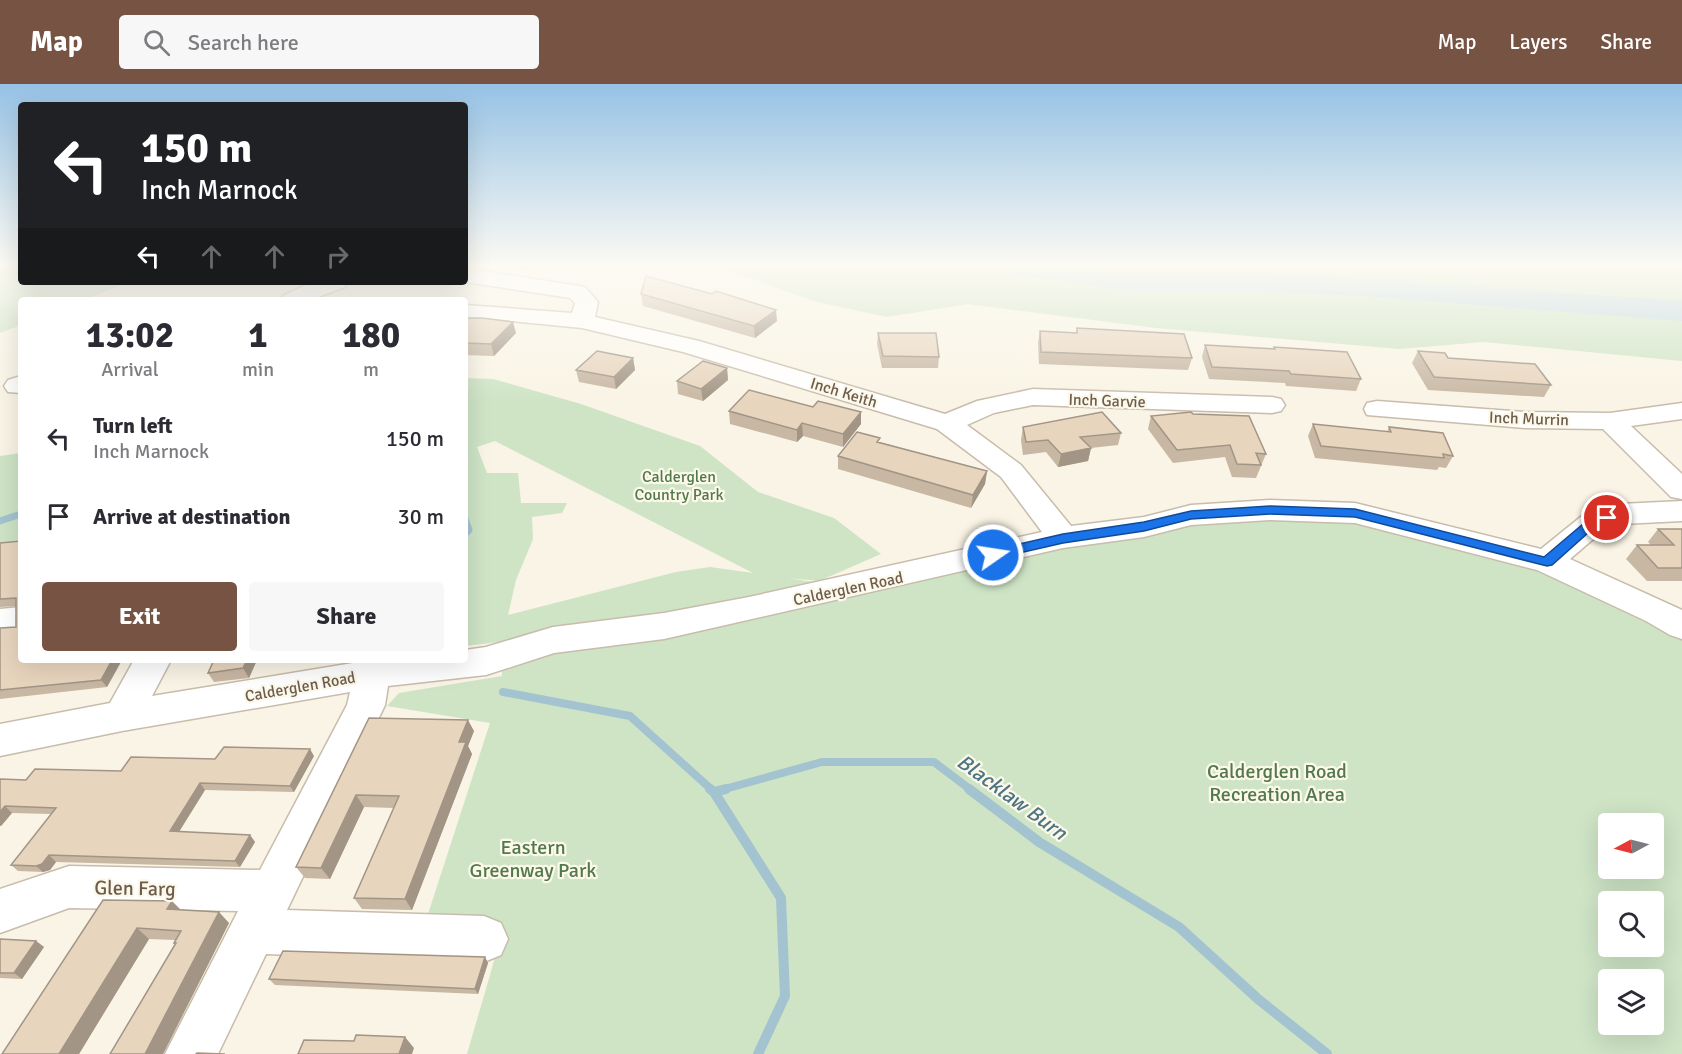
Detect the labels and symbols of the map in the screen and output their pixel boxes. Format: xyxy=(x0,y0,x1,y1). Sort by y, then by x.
street label: Inch Keith xyxy=(808,373,880,413)
street label: Inch Garvie xyxy=(1068,390,1146,412)
street label: Inch Murrin xyxy=(1489,408,1569,430)
park label: Calderglen Country Park xyxy=(635,467,724,505)
pin xyxy=(1581,492,1632,543)
position arrow xyxy=(961,523,1025,587)
street label: Calderglen Road xyxy=(791,568,905,610)
street label: Calderglen Road xyxy=(243,667,357,707)
water label: Blacklaw Burn xyxy=(952,748,1072,846)
park label: Calderglen Road Recreation Area xyxy=(1207,759,1347,807)
north arrow xyxy=(1598,813,1664,879)
park label: Eastern Greenway Park xyxy=(470,835,596,883)
street label: Glen Farg xyxy=(94,875,176,902)

